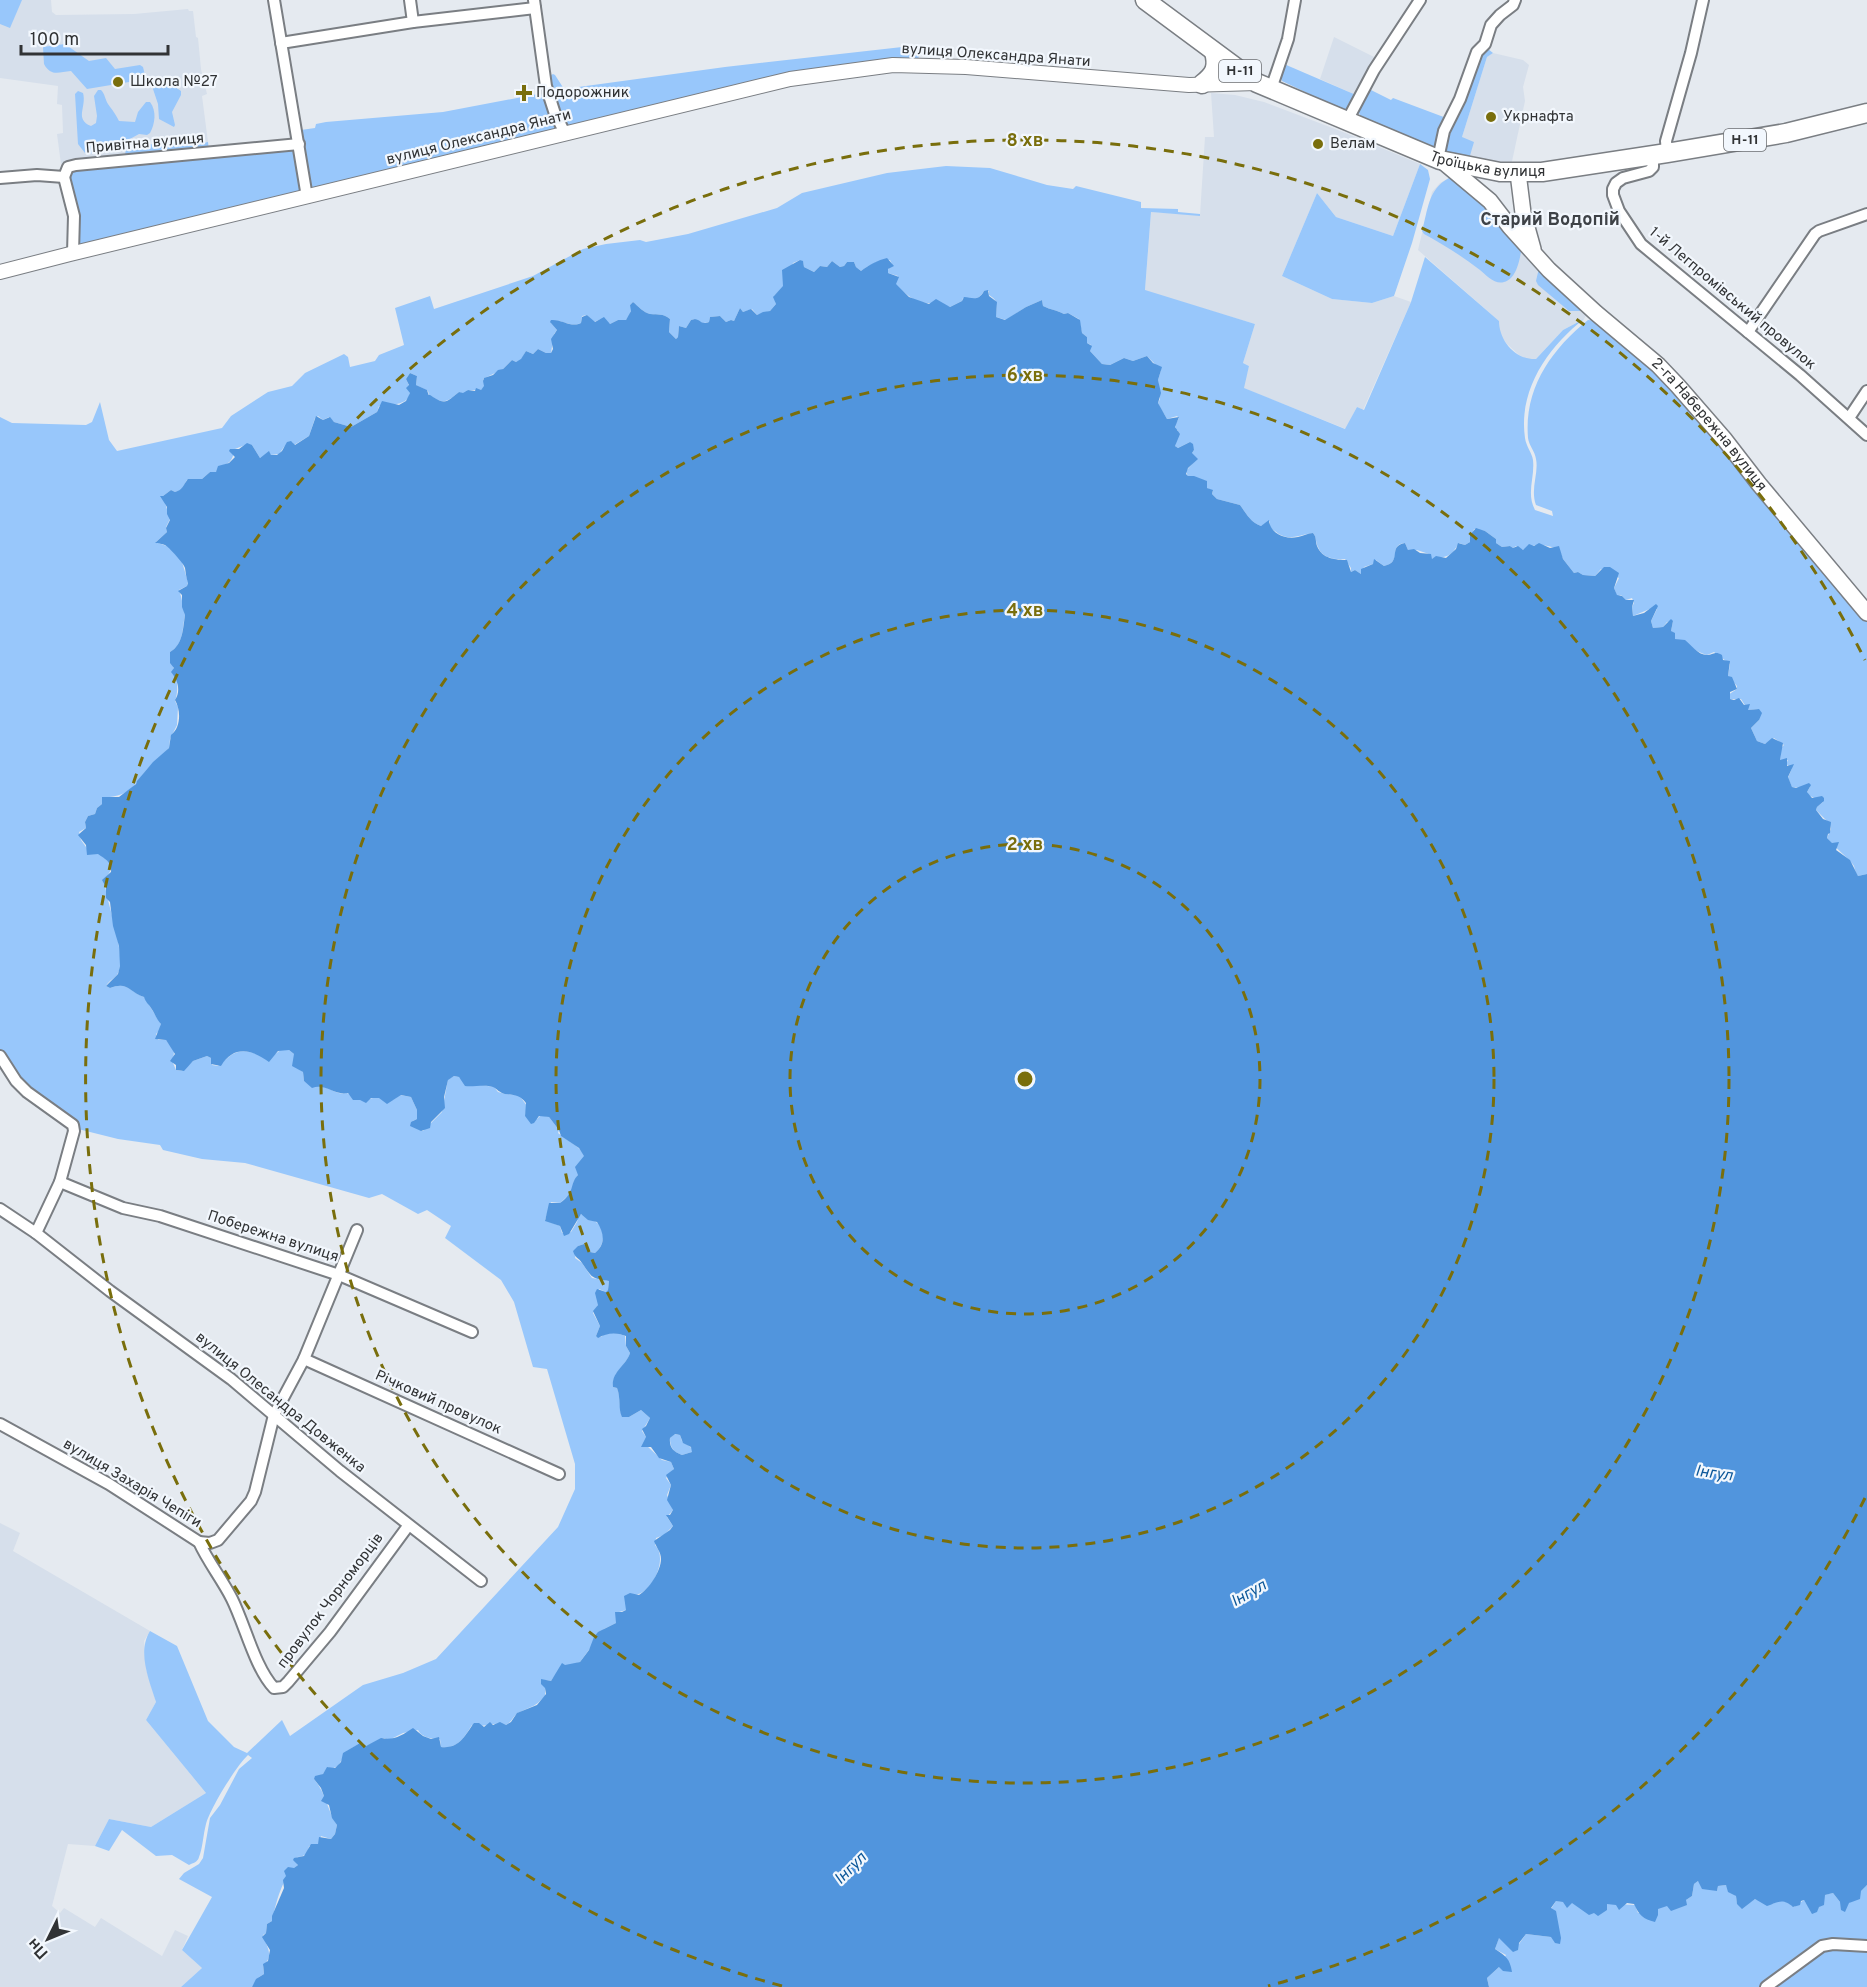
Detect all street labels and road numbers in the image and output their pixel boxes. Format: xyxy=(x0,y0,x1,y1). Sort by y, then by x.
street label: вулиця Олександра Янати xyxy=(901,40,1091,72)
road number: Н-11 xyxy=(1219,60,1261,82)
street label: вулиця Олександра Янати xyxy=(385,106,573,170)
street label: Привітна вулиця xyxy=(85,129,205,159)
road number: Н-11 xyxy=(1724,129,1766,151)
street label: Троїцька вулиця xyxy=(1427,147,1545,182)
street label: 1-й Легпромівський провулок xyxy=(1645,223,1819,375)
street label: 2-га Набережна вулиця xyxy=(1647,354,1771,495)
street label: Побережна вулиця xyxy=(205,1207,341,1267)
street label: вулиця Олесандра Довженка xyxy=(191,1328,369,1478)
street label: Річковий провулок xyxy=(372,1367,504,1439)
street label: вулиця Захарія Чепіги xyxy=(59,1435,205,1533)
street label: провулок Чорноморців xyxy=(274,1529,388,1673)

